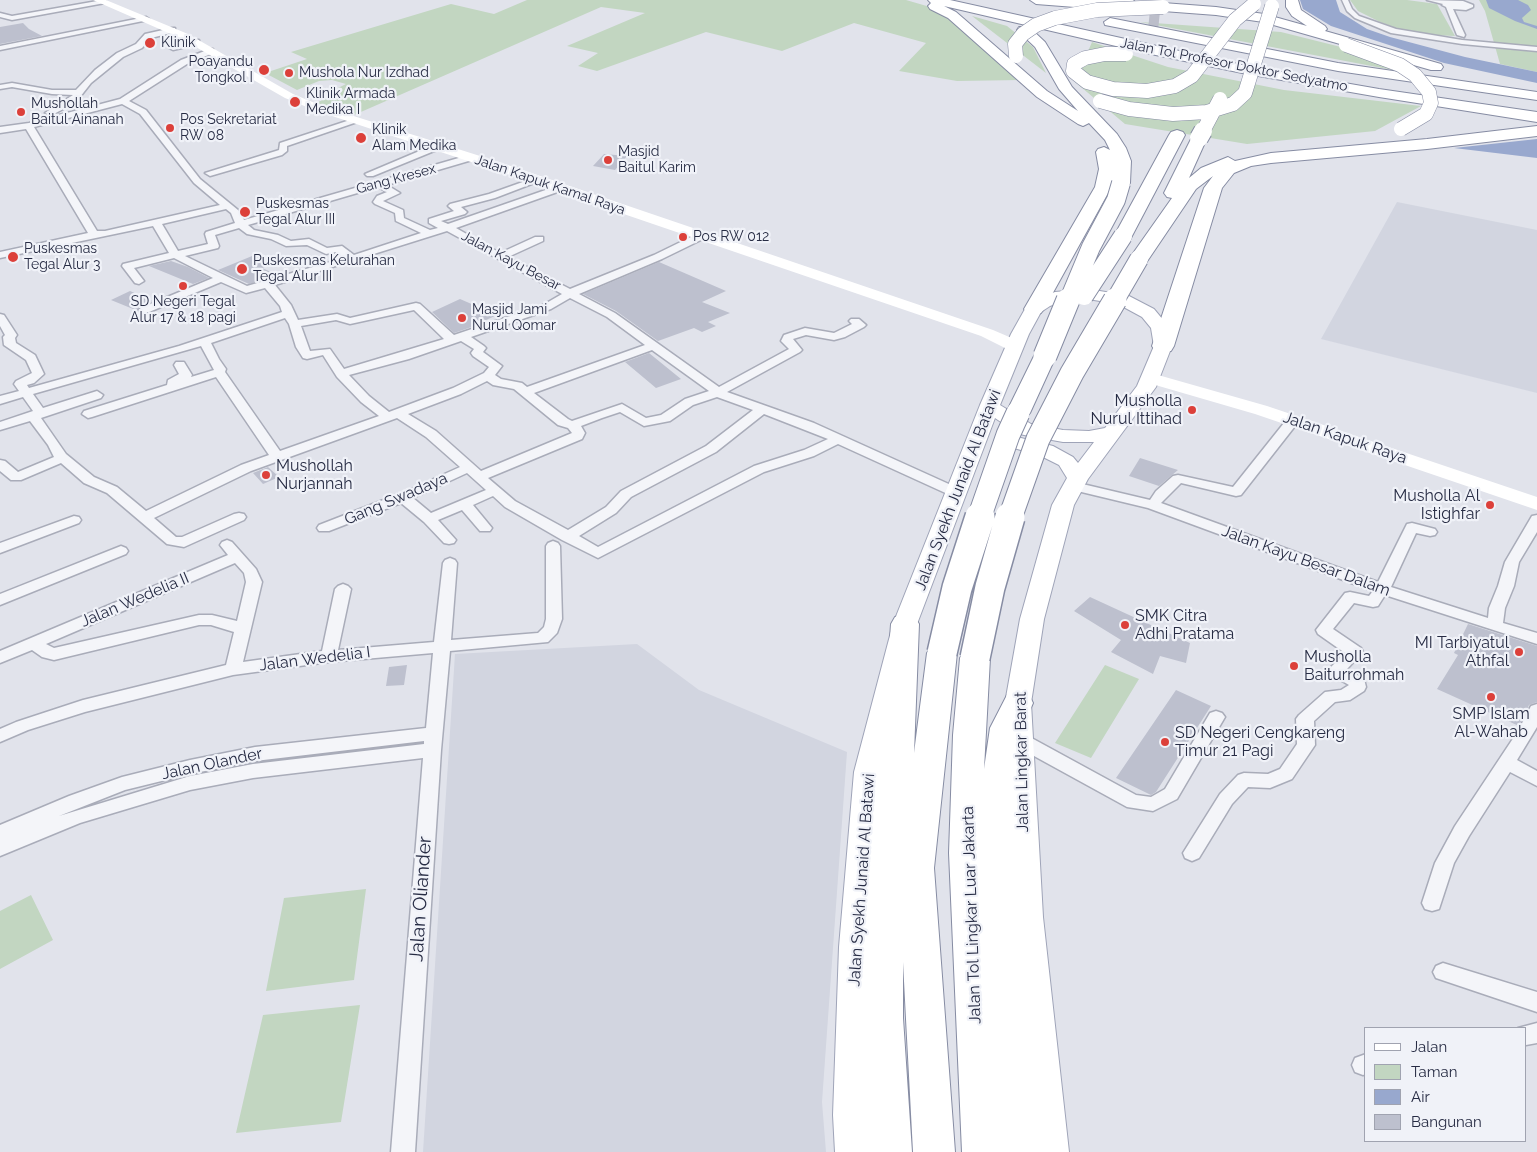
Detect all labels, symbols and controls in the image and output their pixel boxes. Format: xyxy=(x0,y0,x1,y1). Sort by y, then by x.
place label: Klinik xyxy=(161,35,195,51)
street label: Jalan Tol Profesor Doktor Sedyatmo xyxy=(1119,35,1349,95)
marker: Klinik xyxy=(143,36,157,50)
place label: Poayandu Tongkol I xyxy=(188,54,253,86)
marker: Poayandu Tongkol I xyxy=(257,63,271,77)
place label: Mushola Nur Izdhad xyxy=(299,65,429,81)
marker: Mushola Nur Izdhad xyxy=(283,67,295,79)
place label: Klinik Armada Medika I xyxy=(306,86,395,118)
marker: Klinik Armada Medika I xyxy=(288,95,302,109)
place label: Mushollah Baitul Ainanah xyxy=(31,96,124,128)
marker: Mushollah Baitul Ainanah xyxy=(15,106,27,118)
place label: Pos Sekretariat RW 08 xyxy=(180,112,277,144)
marker: Pos Sekretariat RW 08 xyxy=(164,122,176,134)
place label: Klinik Alam Medika xyxy=(372,122,456,154)
marker: Klinik Alam Medika xyxy=(354,131,368,145)
place label: Masjid Baitul Karim xyxy=(618,144,696,176)
street label: Jalan Kapuk Kamal Raya xyxy=(473,151,627,219)
marker: Masjid Baitul Karim xyxy=(602,154,614,166)
street label: Gang Kresex xyxy=(354,160,438,198)
place label: Puskesmas Tegal Alur III xyxy=(256,196,335,228)
marker: Puskesmas Tegal Alur III xyxy=(238,205,252,219)
street label: Jalan Kayu Besar xyxy=(458,228,564,294)
place label: Pos RW 012 xyxy=(693,229,769,245)
marker: Pos RW 012 xyxy=(677,231,689,243)
place label: Puskesmas Tegal Alur 3 xyxy=(24,241,100,274)
marker: Puskesmas Tegal Alur 3 xyxy=(6,250,20,264)
place label: Puskesmas Kelurahan Tegal Alur III xyxy=(253,253,395,286)
marker: Puskesmas Kelurahan Tegal Alur III xyxy=(235,262,249,276)
marker: SD Negeri Tegal Alur 17 & 18 pagi xyxy=(177,280,189,292)
place label: SD Negeri Tegal Alur 17 & 18 pagi xyxy=(130,294,236,326)
place label: Masjid Jami Nurul Qomar xyxy=(472,302,556,334)
marker: Masjid Jami Nurul Qomar xyxy=(456,312,468,324)
street label: Jalan Syekh Junaid Al Batawi xyxy=(911,387,1005,593)
place label: Musholla Nurul Ittihad xyxy=(1090,391,1182,429)
marker: Musholla Nurul Ittihad xyxy=(1186,404,1198,416)
street label: Jalan Kapuk Raya xyxy=(1281,408,1409,468)
place label: Mushollah Nurjannah xyxy=(276,456,353,494)
marker: Mushollah Nurjannah xyxy=(260,469,272,481)
street label: Gang Swadaya xyxy=(342,469,450,529)
place label: Musholla Al Istighfar xyxy=(1393,486,1480,524)
marker: Musholla Al Istighfar xyxy=(1484,499,1496,511)
street label: Jalan Kayu Besar Dalam xyxy=(1219,522,1393,600)
street label: Jalan Wedelia II xyxy=(78,569,192,631)
place label: SMK Citra Adhi Pratama xyxy=(1135,606,1234,644)
marker: SMK Citra Adhi Pratama xyxy=(1119,619,1131,631)
place label: MI Tarbiyatul Athfal xyxy=(1415,633,1509,671)
street label: Jalan Wedelia I xyxy=(258,643,372,675)
marker: MI Tarbiyatul Athfal xyxy=(1513,646,1525,658)
place label: Musholla Baiturrohmah xyxy=(1304,647,1404,685)
marker: Musholla Baiturrohmah xyxy=(1288,660,1300,672)
marker: SMP Islam Al-Wahab xyxy=(1485,691,1497,703)
street label: Jalan Lingkar Barat xyxy=(1011,692,1033,832)
place label: SMP Islam Al-Wahab xyxy=(1452,704,1530,742)
place label: SD Negeri Cengkareng Timur 21 Pagi xyxy=(1175,723,1345,761)
marker: SD Negeri Cengkareng Timur 21 Pagi xyxy=(1159,736,1171,748)
street label: Jalan Olander xyxy=(160,744,264,784)
street label: Jalan Syekh Junaid Al Batawi xyxy=(845,773,879,987)
street label: Jalan Tol Lingkar Luar Jakarta xyxy=(959,806,985,1024)
street label: Jalan Oliander xyxy=(405,836,437,962)
legend xyxy=(1364,1027,1527,1142)
text: Jalan xyxy=(1411,1038,1447,1056)
text: Taman xyxy=(1411,1063,1457,1081)
text: Air xyxy=(1411,1088,1430,1106)
text: Bangunan xyxy=(1411,1113,1482,1131)

